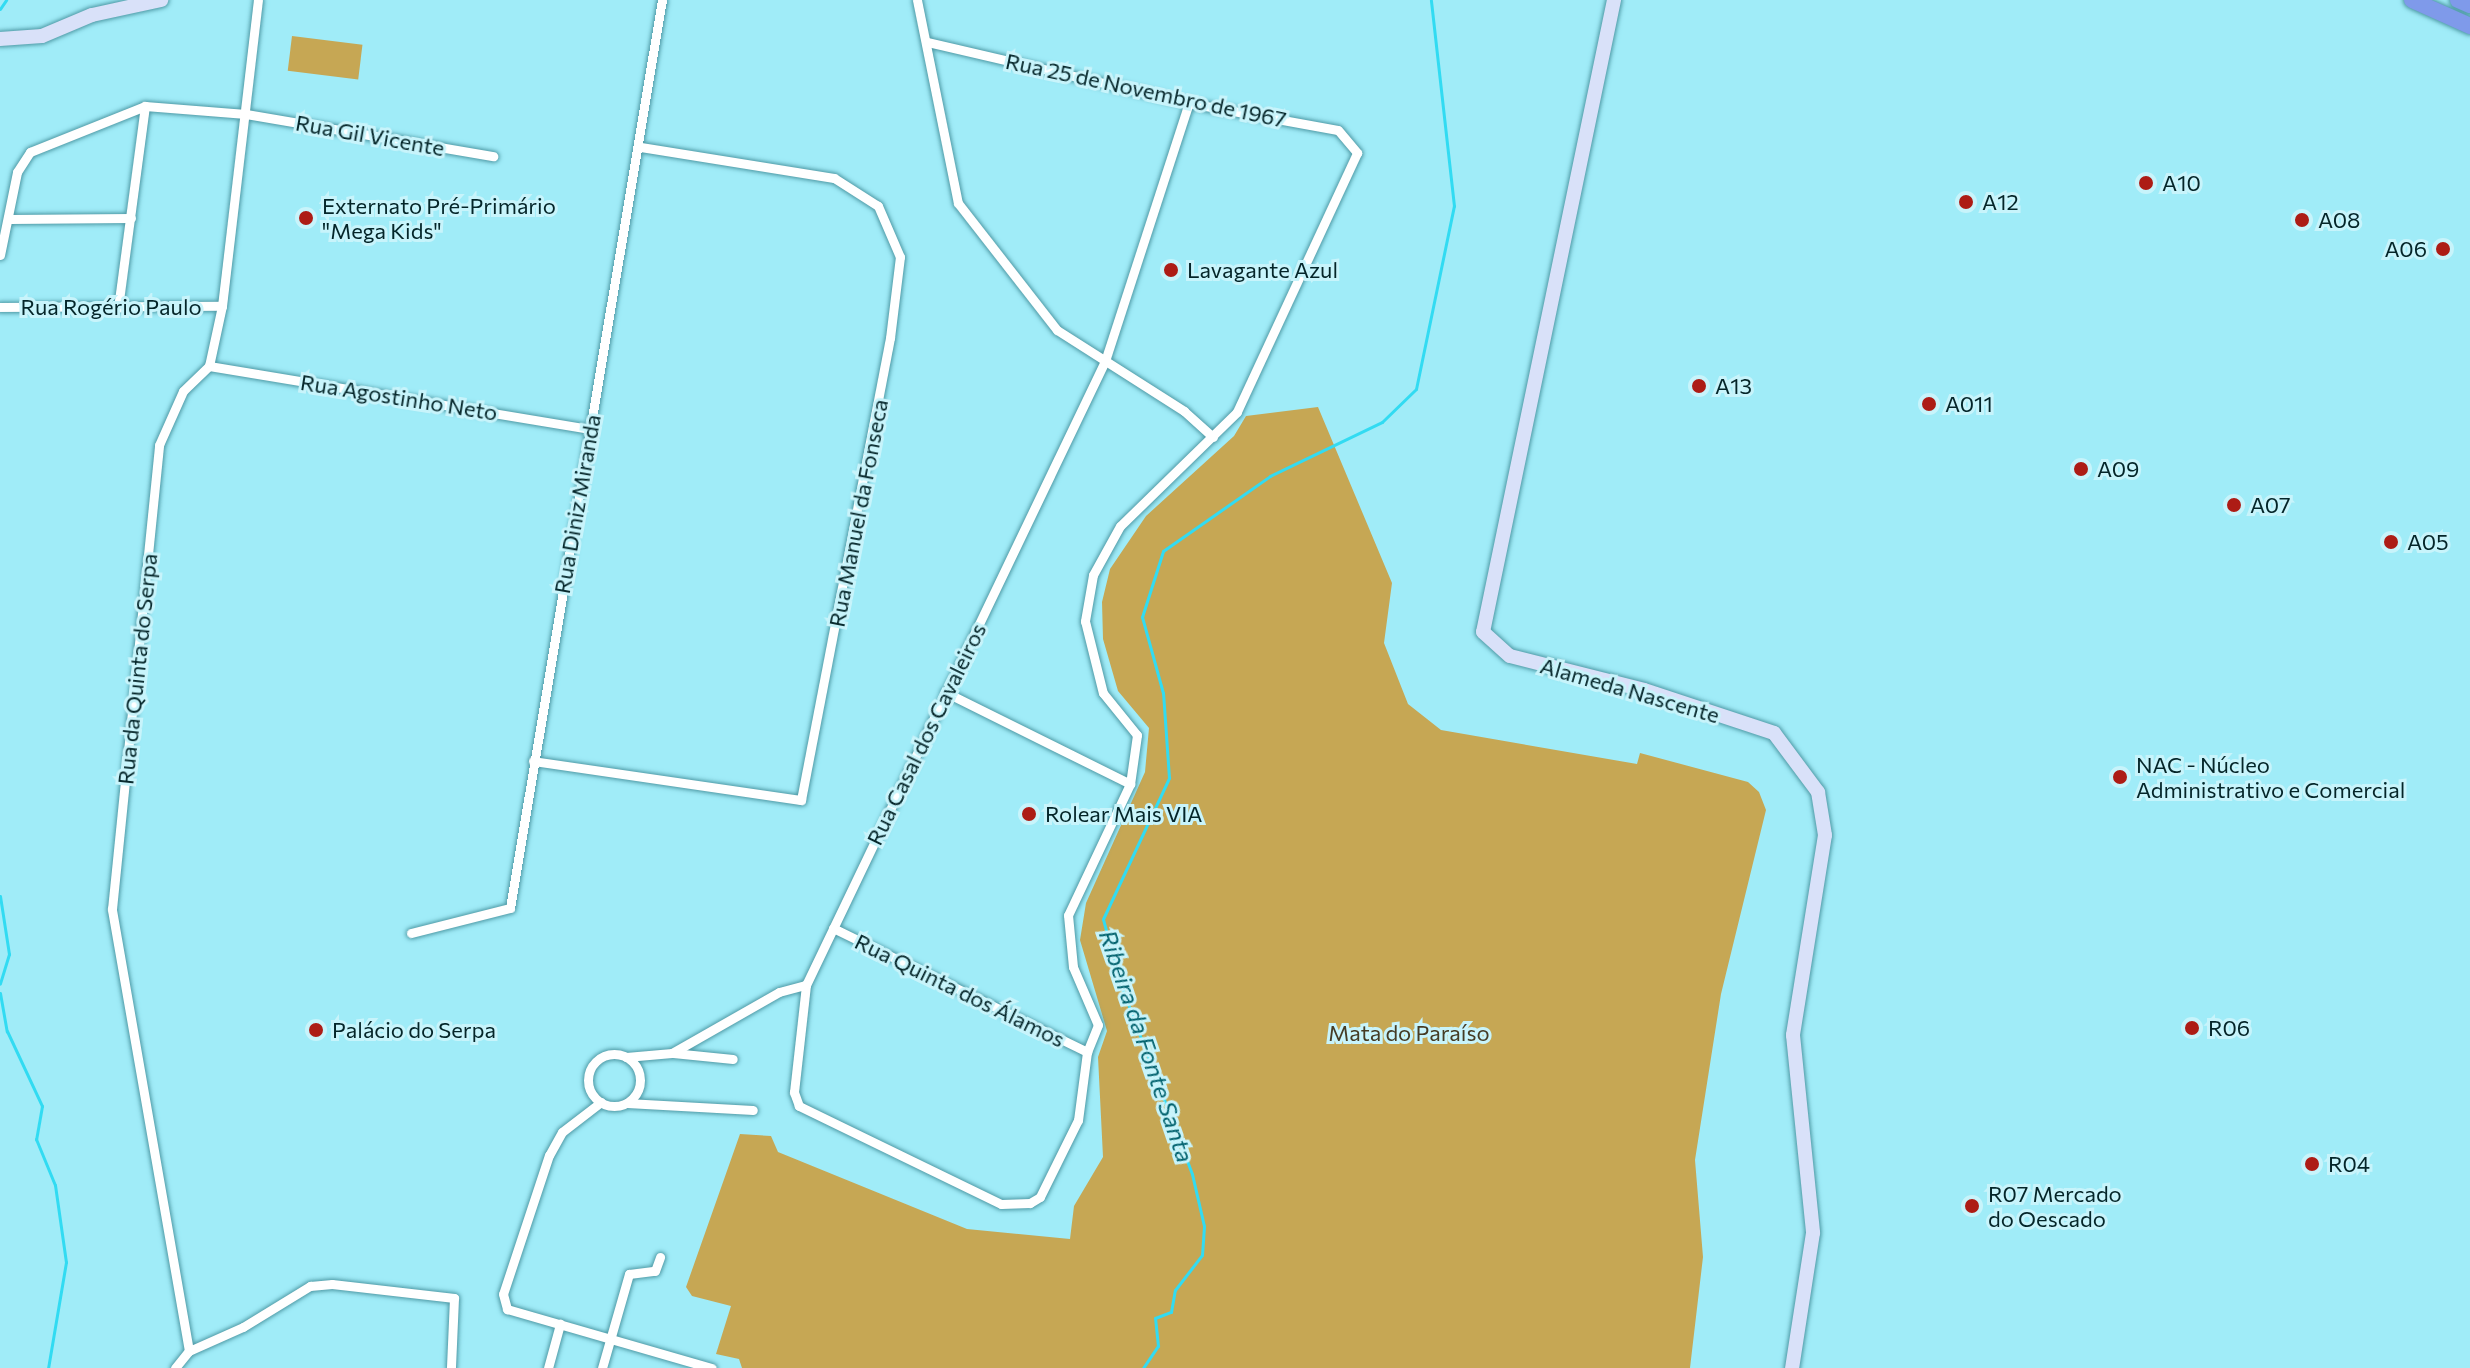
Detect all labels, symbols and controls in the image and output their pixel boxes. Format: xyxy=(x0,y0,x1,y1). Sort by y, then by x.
street label: Rua 25 de Novembro de 1967 xyxy=(1003,47,1289,133)
street label: Rua Gil Vicente xyxy=(294,109,446,161)
place label: A10 xyxy=(2162,170,2201,196)
marker: A10 xyxy=(2137,174,2155,192)
place label: A12 xyxy=(1982,189,2019,215)
place label: Externato Pré-Primário "Mega Kids" xyxy=(322,192,556,244)
marker: A12 xyxy=(1957,193,1975,211)
place label: A08 xyxy=(2318,207,2360,233)
marker: Externato Pré-Primário "Mega Kids" xyxy=(297,209,315,227)
marker: A08 xyxy=(2293,211,2311,229)
place label: A06 xyxy=(2385,236,2427,262)
marker: A06 xyxy=(2434,240,2452,258)
place label: Lavagante Azul xyxy=(1187,257,1338,283)
marker: Lavagante Azul xyxy=(1162,261,1180,279)
street label: Rua Rogério Paulo xyxy=(20,294,202,320)
street label: Rua Agostinho Neto xyxy=(299,368,499,426)
place label: A13 xyxy=(1715,373,1752,399)
marker: A13 xyxy=(1690,377,1708,395)
place label: A011 xyxy=(1945,391,1993,417)
marker: A011 xyxy=(1920,395,1938,413)
street label: Rua Manuel da Fonseca xyxy=(823,397,893,629)
street label: Rua Diniz Miranda xyxy=(548,412,606,596)
place label: A09 xyxy=(2097,456,2139,482)
marker: A09 xyxy=(2072,460,2090,478)
place label: A07 xyxy=(2250,492,2291,518)
marker: A07 xyxy=(2225,496,2243,514)
place label: A05 xyxy=(2407,529,2449,555)
marker: A05 xyxy=(2382,533,2400,551)
street label: Rua da Quinta do Serpa xyxy=(112,552,162,786)
street label: Rua Casal dos Cavaleiros xyxy=(861,619,991,849)
street label: Alameda Nascente xyxy=(1537,652,1723,728)
place label: NAC - Núcleo Administrativo e Comercial xyxy=(2136,751,2405,802)
marker: NAC - Núcleo Administrativo e Comercial xyxy=(2111,768,2129,786)
place label: Rolear Mais VIA xyxy=(1045,801,1203,827)
marker: Rolear Mais VIA xyxy=(1020,805,1038,823)
water label: Ribeira da Fonte Santa xyxy=(1094,926,1200,1166)
street label: Rua Quinta dos Álamos xyxy=(851,928,1069,1052)
place label: R06 xyxy=(2208,1015,2250,1041)
place label: Palácio do Serpa xyxy=(332,1017,496,1043)
marker: R06 xyxy=(2183,1019,2201,1037)
park label: Mata do Paraíso xyxy=(1328,1020,1490,1046)
marker: Palácio do Serpa xyxy=(307,1021,325,1039)
place label: R04 xyxy=(2328,1151,2370,1177)
marker: R04 xyxy=(2303,1155,2321,1173)
place label: R07 Mercado do Oescado xyxy=(1988,1180,2122,1232)
marker: R07 Mercado do Oescado xyxy=(1963,1197,1981,1215)

